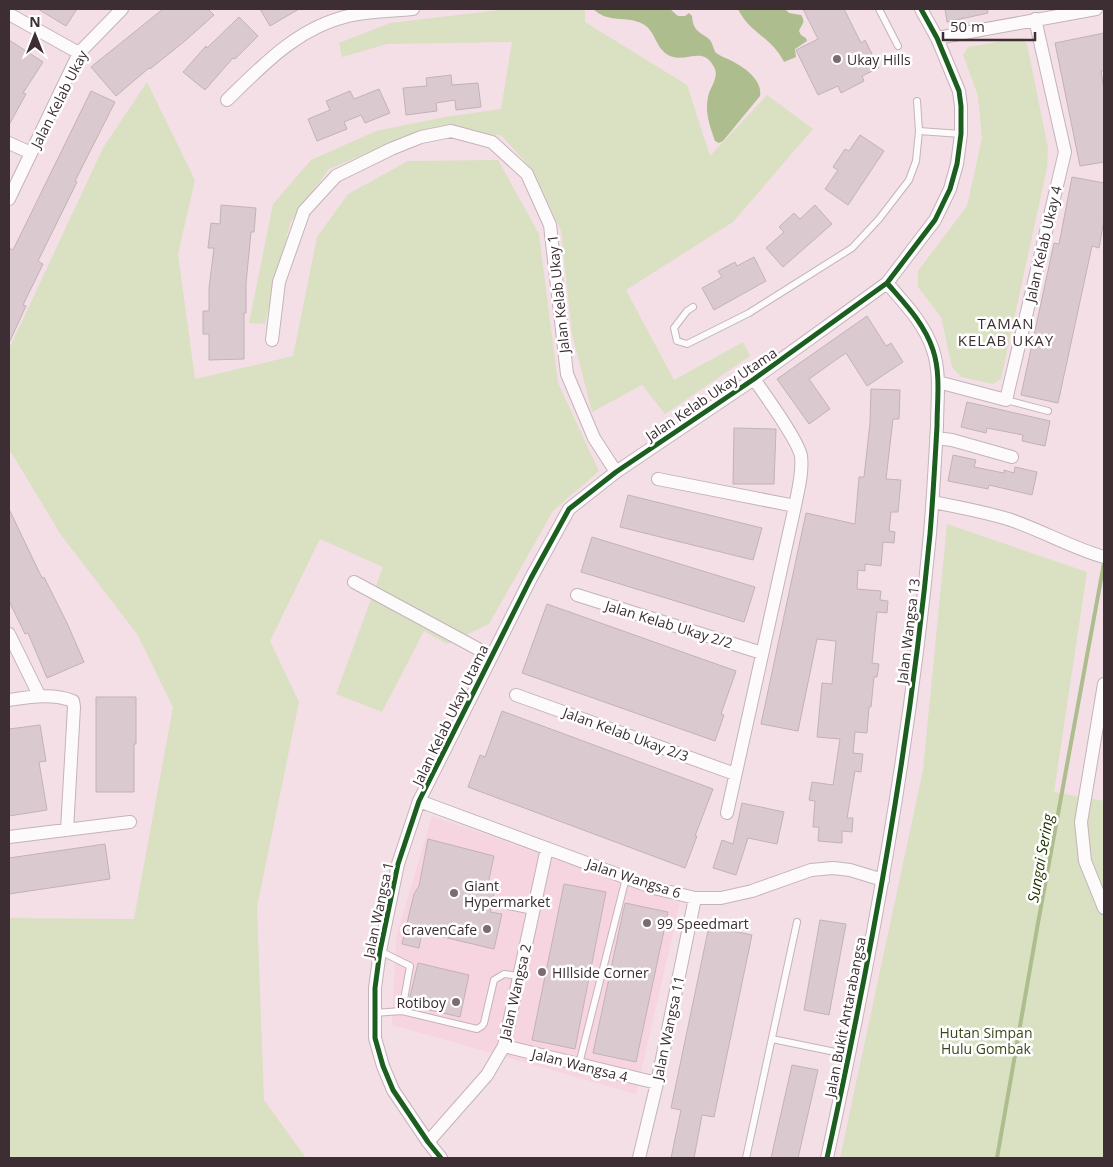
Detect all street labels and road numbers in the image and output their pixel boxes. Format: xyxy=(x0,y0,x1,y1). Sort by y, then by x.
street label: Jalan Kelab Ukay xyxy=(25,46,92,153)
street label: Jalan Kelab Ukay 4 xyxy=(1020,184,1066,306)
street label: Jalan Kelab Ukay 1 xyxy=(542,234,574,356)
street label: Jalan Kelab Ukay Utama xyxy=(640,343,780,446)
street label: Jalan Wangsa 13 xyxy=(892,577,924,687)
street label: Jalan Kelab Ukay 2/2 xyxy=(601,595,735,652)
street label: Jalan Kelab Ukay Utama xyxy=(407,641,492,790)
street label: Jalan Kelab Ukay 2/3 xyxy=(559,702,691,766)
street label: Jalan Wangsa 6 xyxy=(583,853,684,902)
street label: Jalan Wangsa 1 xyxy=(358,860,397,962)
street label: Jalan Bukit Antarabangsa xyxy=(820,935,870,1101)
street label: Jalan Wangsa 2 xyxy=(494,942,535,1044)
street label: Jalan Wangsa 11 xyxy=(647,974,688,1084)
street label: Jalan Wangsa 4 xyxy=(528,1043,630,1086)

